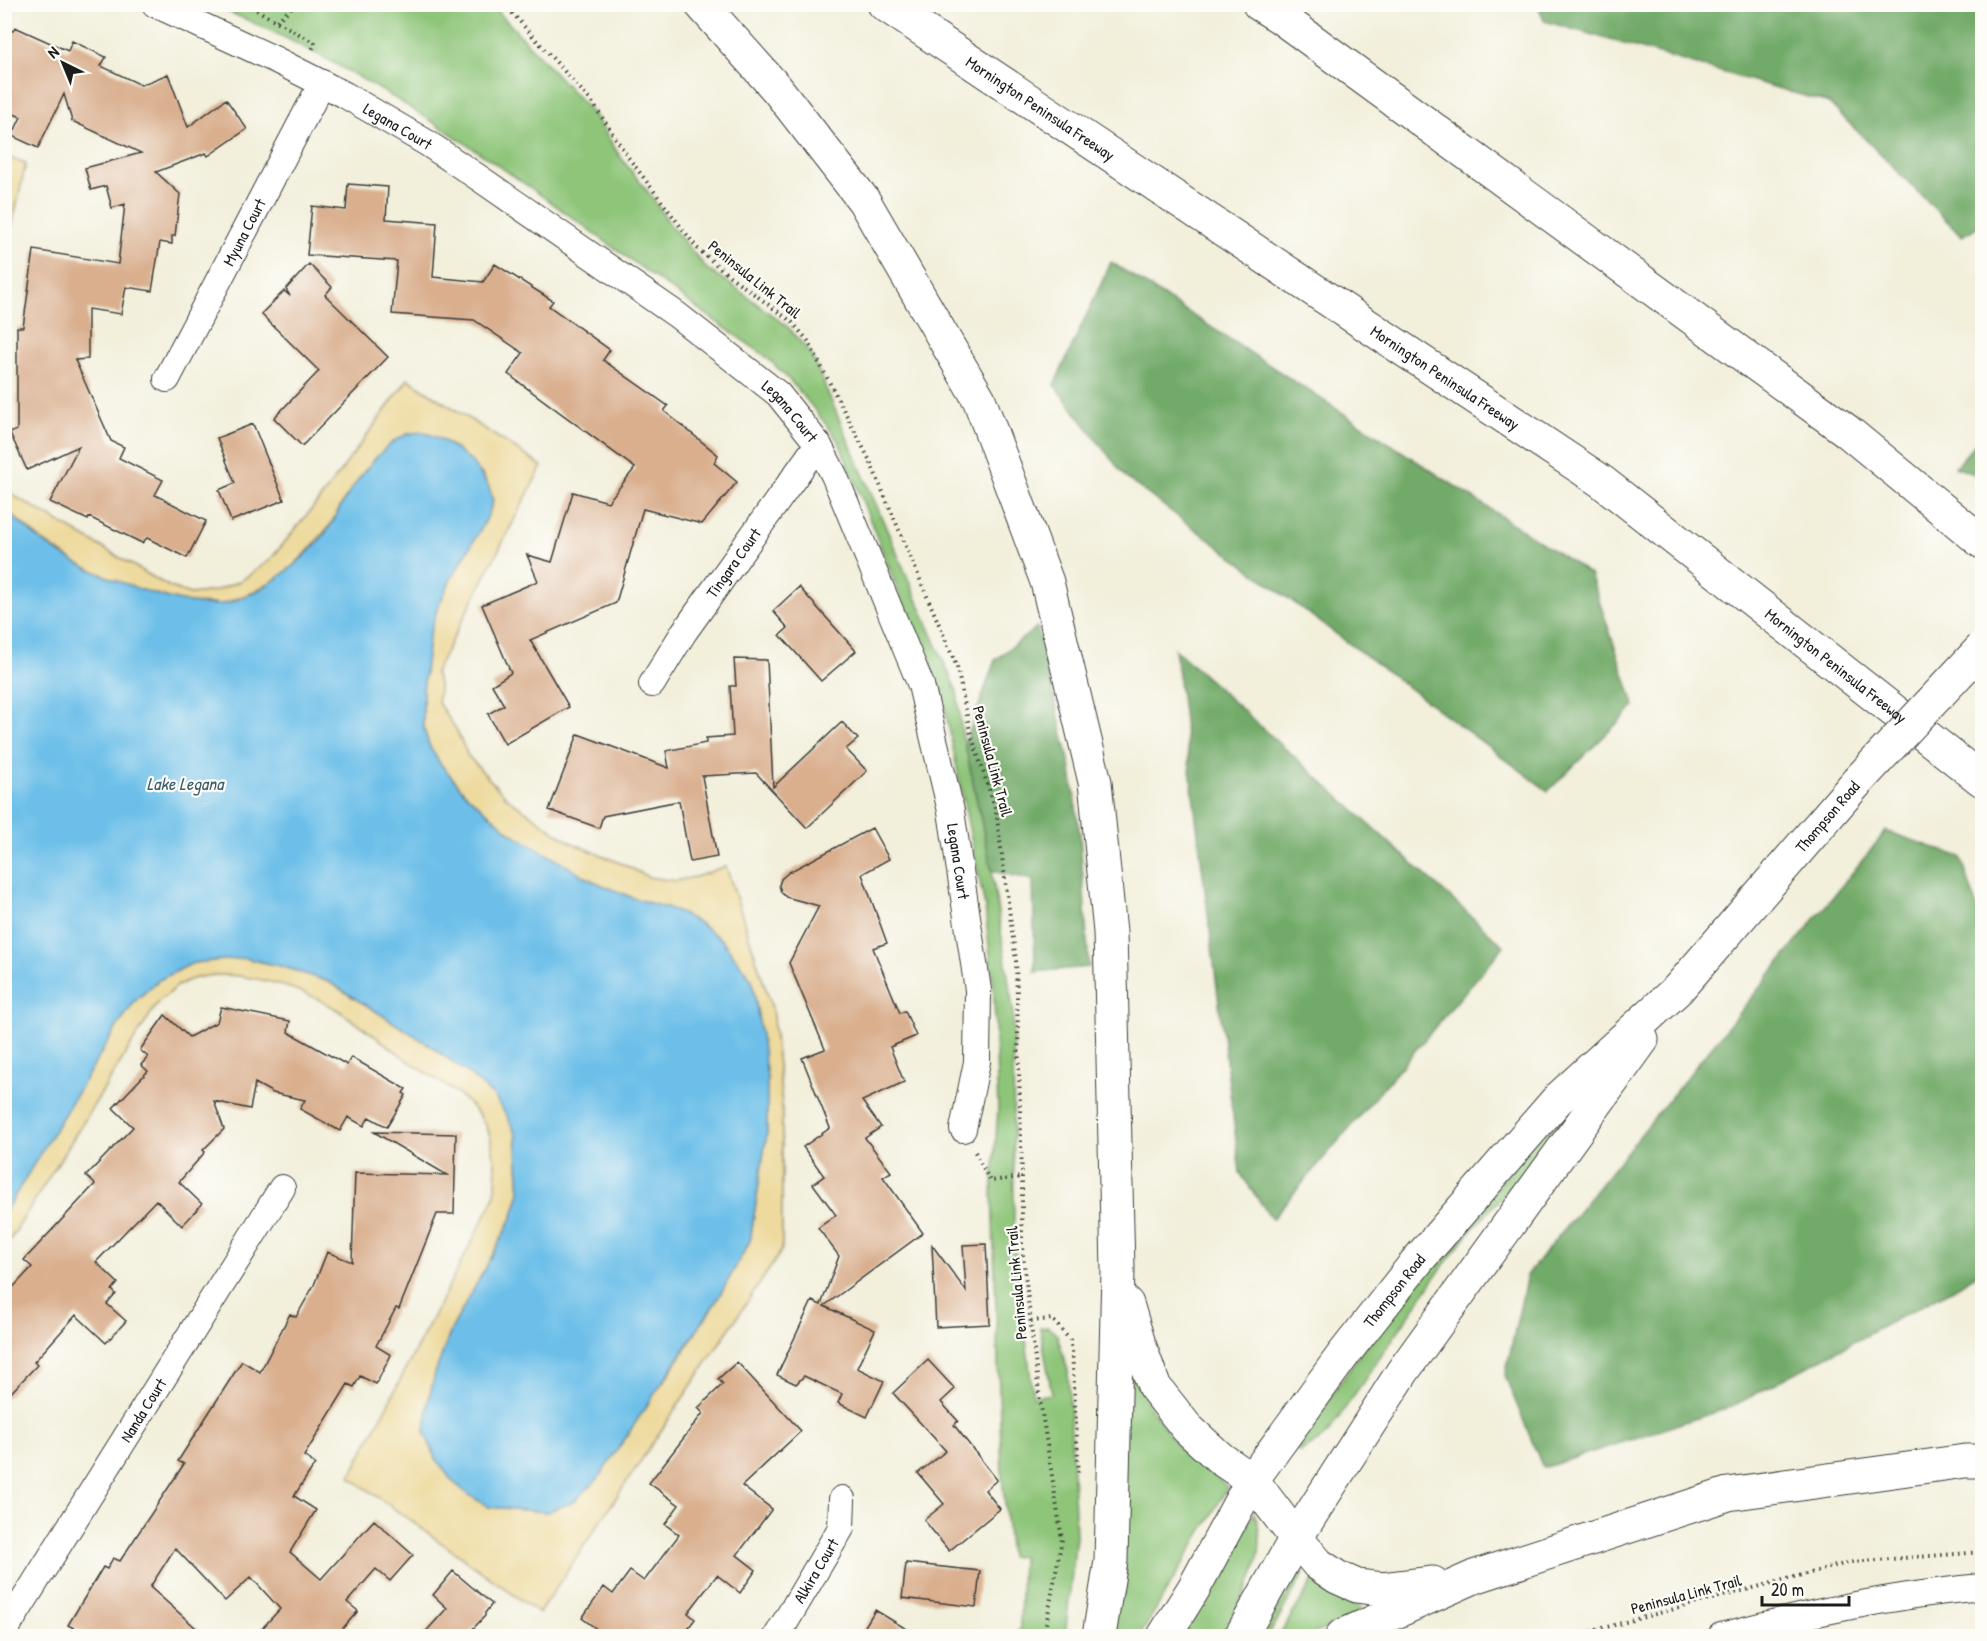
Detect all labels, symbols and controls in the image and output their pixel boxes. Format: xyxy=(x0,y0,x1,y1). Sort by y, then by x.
north arrow xyxy=(33,33,93,93)
text: N xyxy=(42,41,64,63)
street label: Mornington Peninsula Freeway xyxy=(962,51,1119,166)
street label: Legana Court xyxy=(359,97,437,155)
street label: Myuna Court xyxy=(217,194,271,269)
street label: Peninsula Link Trail xyxy=(704,235,807,324)
street label: Mornington Peninsula Freeway xyxy=(1366,320,1524,435)
street label: Legana Court xyxy=(757,375,824,447)
street label: Tingara Court xyxy=(701,523,766,602)
street label: Mornington Peninsula Freeway xyxy=(1761,603,1912,728)
street label: Peninsula Link Trail xyxy=(968,703,1019,819)
water label: Lake Legana xyxy=(147,771,225,796)
street label: Thompson Road xyxy=(1790,776,1864,857)
street label: Legana Court xyxy=(942,822,975,901)
street label: Peninsula Link Trail xyxy=(1000,1225,1032,1341)
street label: Thompson Road xyxy=(1358,1249,1430,1332)
street label: Nanda Court xyxy=(115,1373,172,1446)
street label: Alkira Court xyxy=(788,1534,844,1607)
street label: Peninsula Link Trail xyxy=(1628,1568,1744,1619)
scale bar xyxy=(1762,1569,1849,1607)
text: 20 m xyxy=(1771,1577,1804,1602)

